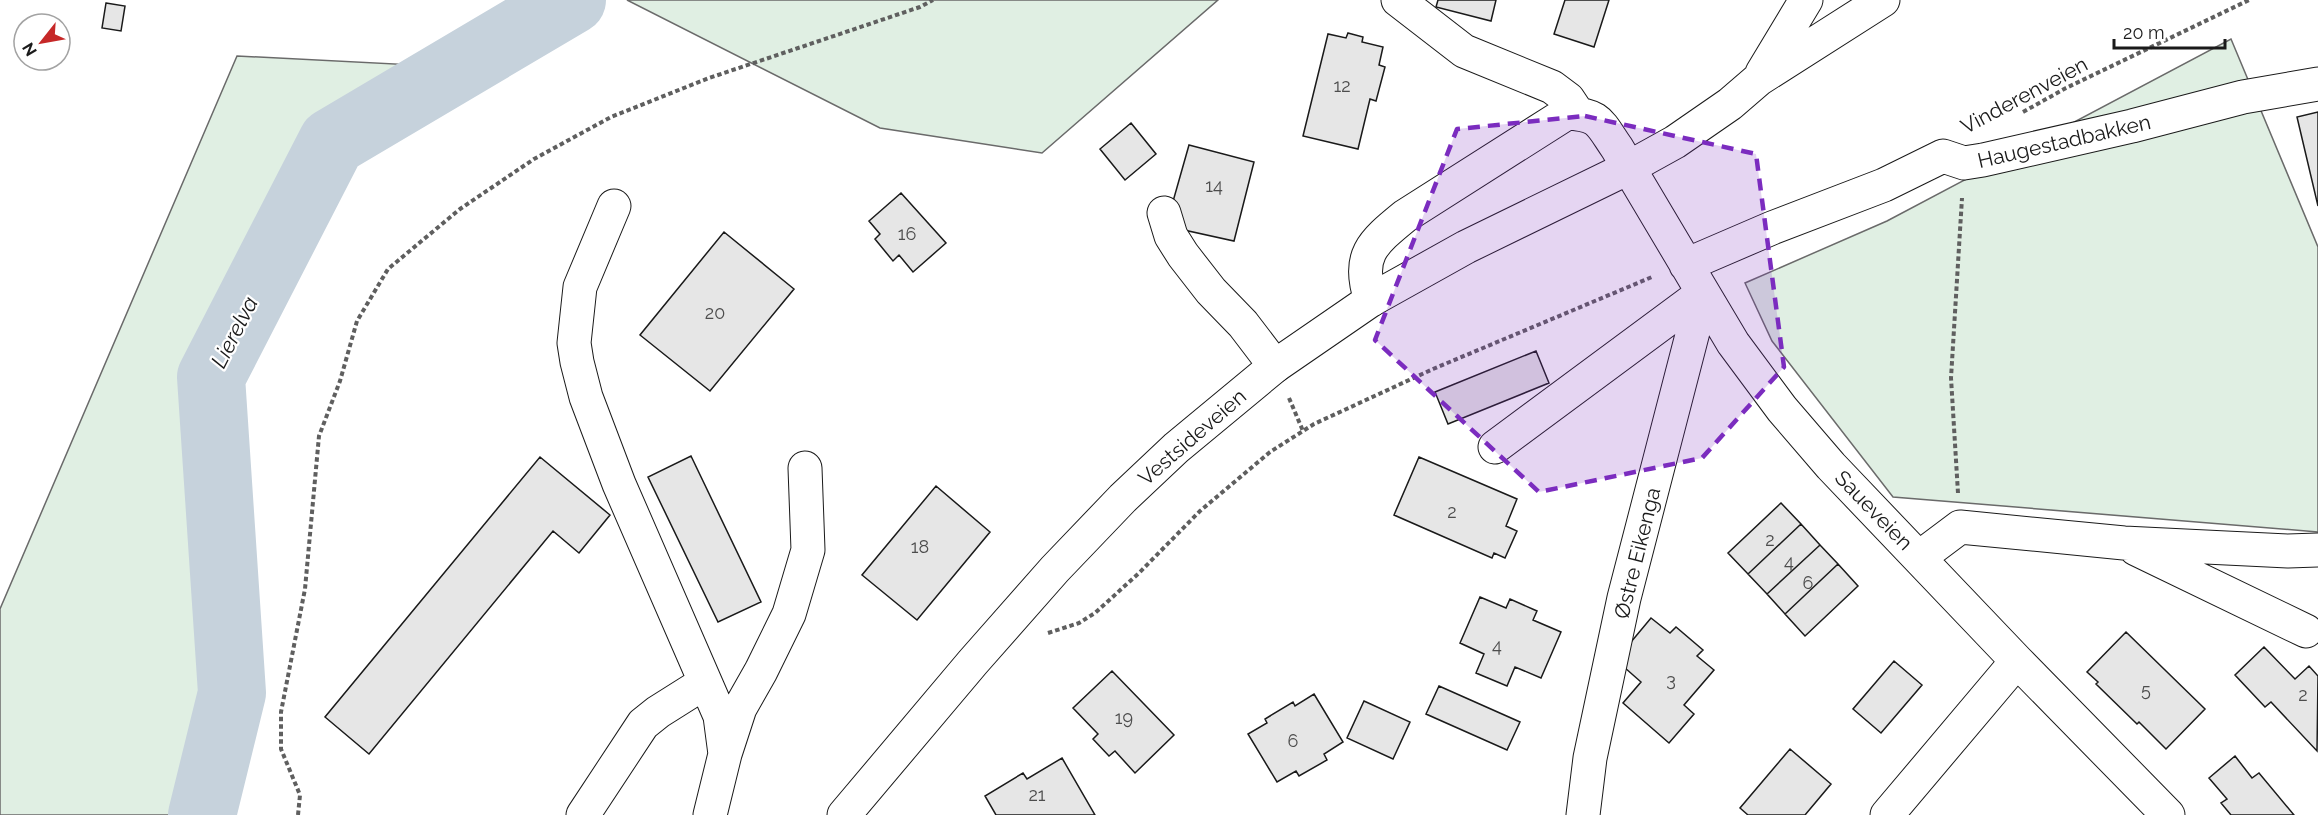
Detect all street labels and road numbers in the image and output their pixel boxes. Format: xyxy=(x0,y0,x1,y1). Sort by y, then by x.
street label: Vinderenveien xyxy=(1956,51,2092,139)
street label: Haugestadbakken xyxy=(1975,109,2153,173)
street label: Vestsideveien xyxy=(1133,383,1251,491)
street label: Saueveien xyxy=(1830,465,1918,555)
street label: Østre Eikenga xyxy=(1609,485,1665,621)

